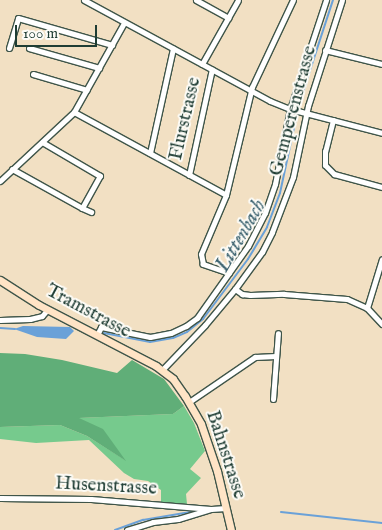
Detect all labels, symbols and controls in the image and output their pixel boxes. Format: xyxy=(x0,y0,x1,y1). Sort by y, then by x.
scale bar xyxy=(18,15,100,47)
text: 100 m xyxy=(23,24,58,43)
street label: Gemperenstrasse xyxy=(266,43,322,179)
street label: Flurstrasse xyxy=(165,75,207,163)
water label: Littenbach xyxy=(211,196,271,276)
street label: Tramstrasse xyxy=(42,280,134,344)
street label: Bahnstrasse xyxy=(200,408,250,502)
street label: Husenstrasse xyxy=(55,473,157,501)

